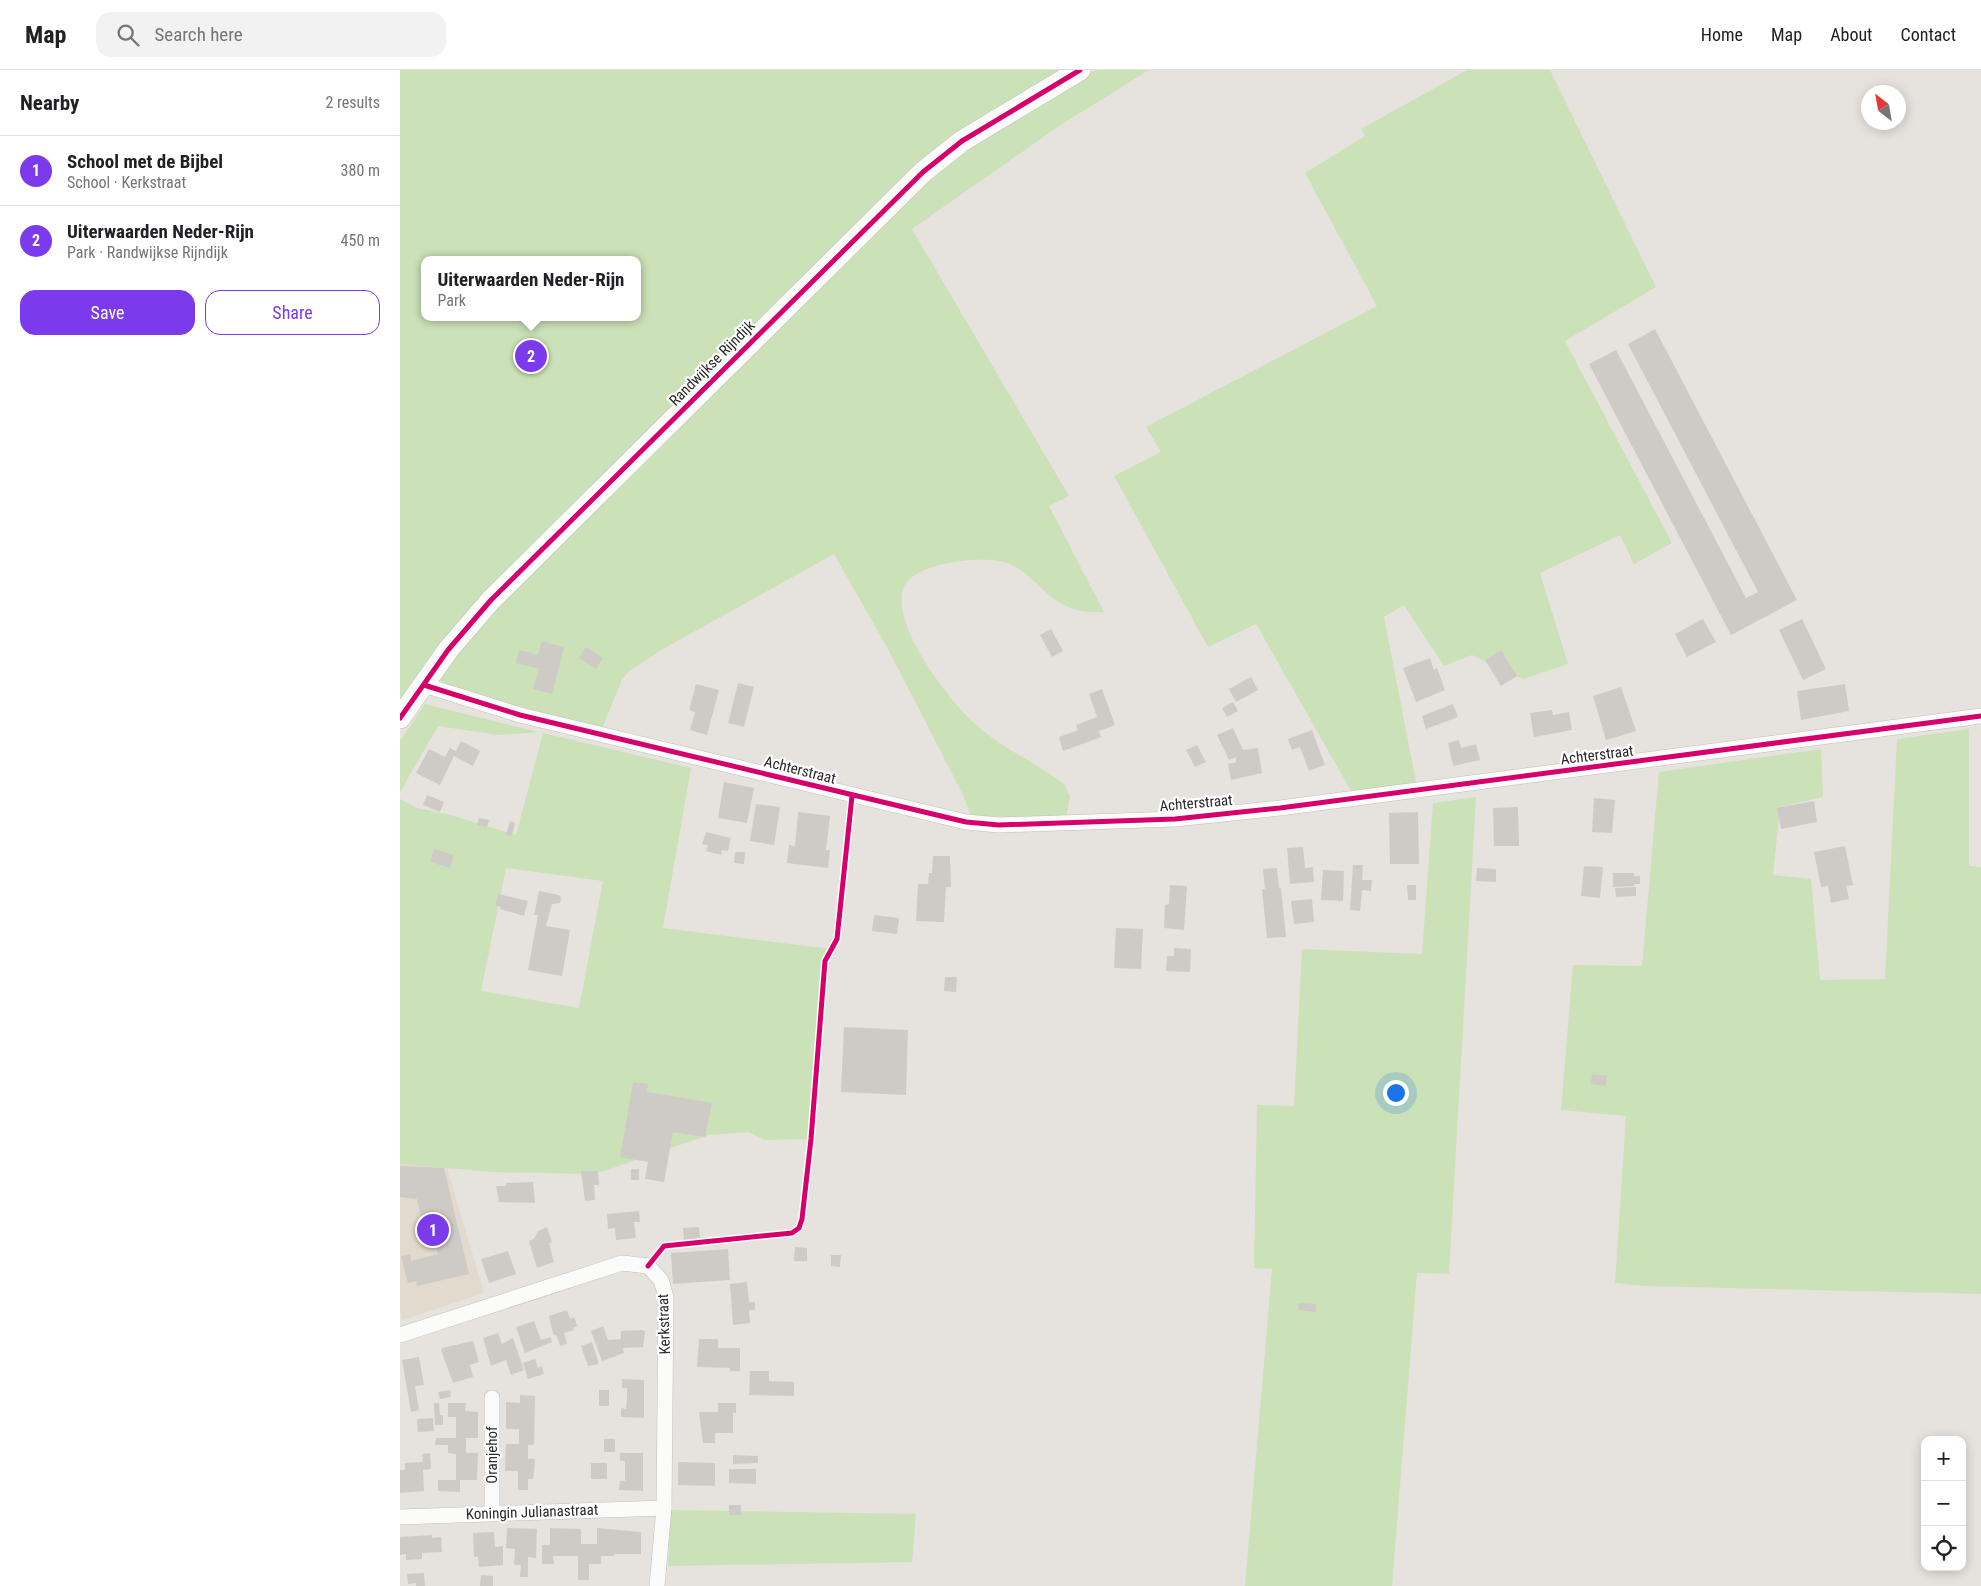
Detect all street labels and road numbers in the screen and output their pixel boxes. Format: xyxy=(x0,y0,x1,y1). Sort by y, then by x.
street label: Randwijkse Rijndijk xyxy=(665,316,759,410)
street label: Achterstraat xyxy=(1560,742,1634,768)
street label: Achterstraat xyxy=(762,752,838,788)
street label: Achterstraat xyxy=(1159,791,1233,815)
street label: Kerkstraat xyxy=(654,1293,674,1355)
street label: Oranjehof xyxy=(483,1426,501,1484)
street label: Koningin Julianastraat xyxy=(466,1501,598,1523)

